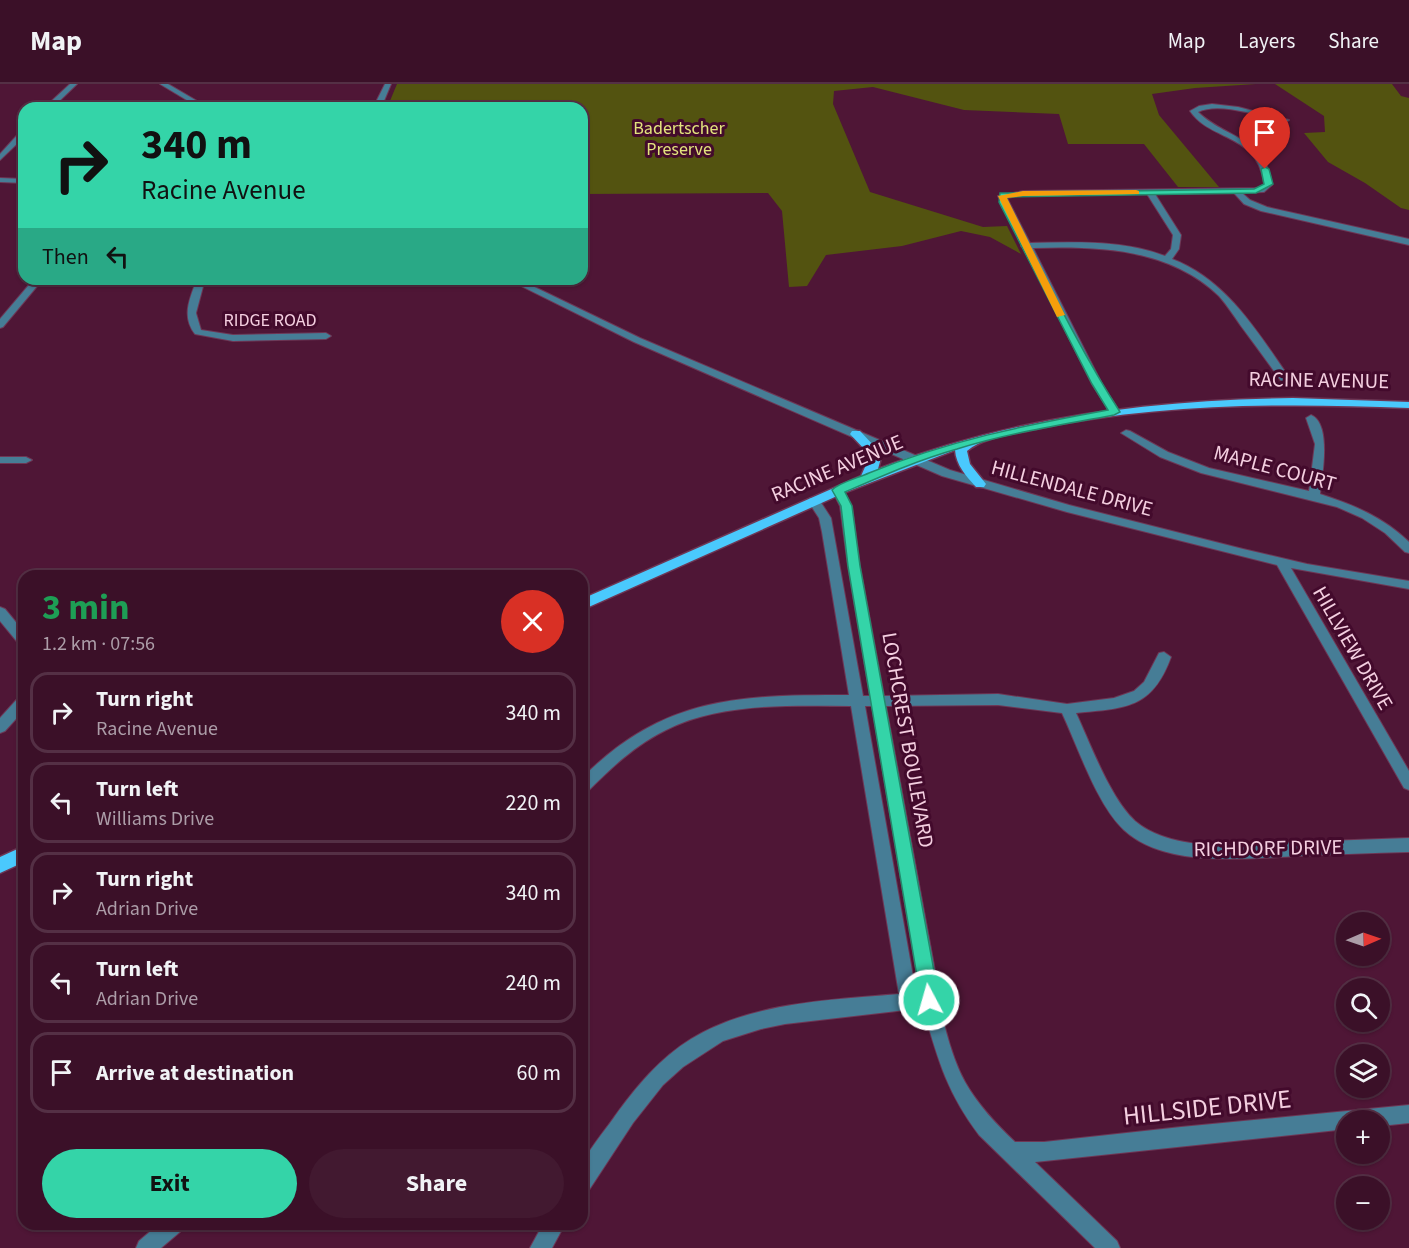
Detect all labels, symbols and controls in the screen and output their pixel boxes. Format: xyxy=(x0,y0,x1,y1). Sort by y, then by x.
text: Map xyxy=(30,21,82,61)
text: Map xyxy=(1168,26,1205,56)
text: Layers xyxy=(1238,26,1295,56)
text: Share xyxy=(1328,26,1379,56)
pin xyxy=(1239,107,1290,169)
text: 340 m xyxy=(141,115,252,175)
park label: Badertscher Preserve xyxy=(633,116,725,162)
icon: arrive xyxy=(1248,116,1281,149)
icon: right xyxy=(42,126,120,204)
text: Racine Avenue xyxy=(141,171,306,210)
icon: left xyxy=(101,240,134,273)
text: Then xyxy=(42,241,89,273)
street label: RIDGE ROAD xyxy=(223,308,317,333)
street label: RACINE AVENUE xyxy=(1248,364,1390,396)
street label: RACINE AVENUE xyxy=(766,427,908,509)
street label: MAPLE COURT xyxy=(1210,437,1340,499)
street label: HILLENDALE DRIVE xyxy=(988,452,1156,524)
street label: HILLVIEW DRIVE xyxy=(1305,581,1401,715)
text: 3 min xyxy=(42,582,130,633)
button: close xyxy=(501,590,564,653)
text: 1.2 km · 07:56 xyxy=(42,630,155,658)
street label: LOCHCREST BOULEVARD xyxy=(874,630,942,850)
text: Turn right xyxy=(96,683,193,715)
icon: right xyxy=(45,696,78,729)
text: 340 m xyxy=(506,697,561,729)
text: Racine Avenue xyxy=(96,715,218,743)
text: Turn left xyxy=(96,773,178,805)
icon: left xyxy=(45,786,78,819)
text: 220 m xyxy=(506,787,561,819)
text: Williams Drive xyxy=(96,805,214,833)
street label: RICHDORF DRIVE xyxy=(1193,832,1343,864)
text: Turn right xyxy=(96,863,193,895)
icon: right xyxy=(45,876,78,909)
text: 340 m xyxy=(506,877,561,909)
text: Adrian Drive xyxy=(96,895,198,923)
north arrow xyxy=(1336,912,1390,966)
map controls xyxy=(1336,912,1390,1230)
text: Turn left xyxy=(96,953,178,985)
icon: left xyxy=(45,966,78,999)
text: 240 m xyxy=(506,967,561,999)
position arrow xyxy=(897,968,961,1032)
button: search xyxy=(1336,978,1390,1032)
text: Adrian Drive xyxy=(96,985,198,1013)
button: layers xyxy=(1336,1044,1390,1098)
icon: arrive xyxy=(45,1056,78,1089)
text: Arrive at destination xyxy=(96,1057,294,1089)
text: 60 m xyxy=(516,1057,561,1089)
street label: HILLSIDE DRIVE xyxy=(1121,1080,1293,1135)
button: + xyxy=(1336,1110,1390,1164)
button: Exit xyxy=(42,1149,297,1218)
button: Share xyxy=(309,1149,564,1218)
button: − xyxy=(1336,1176,1390,1230)

